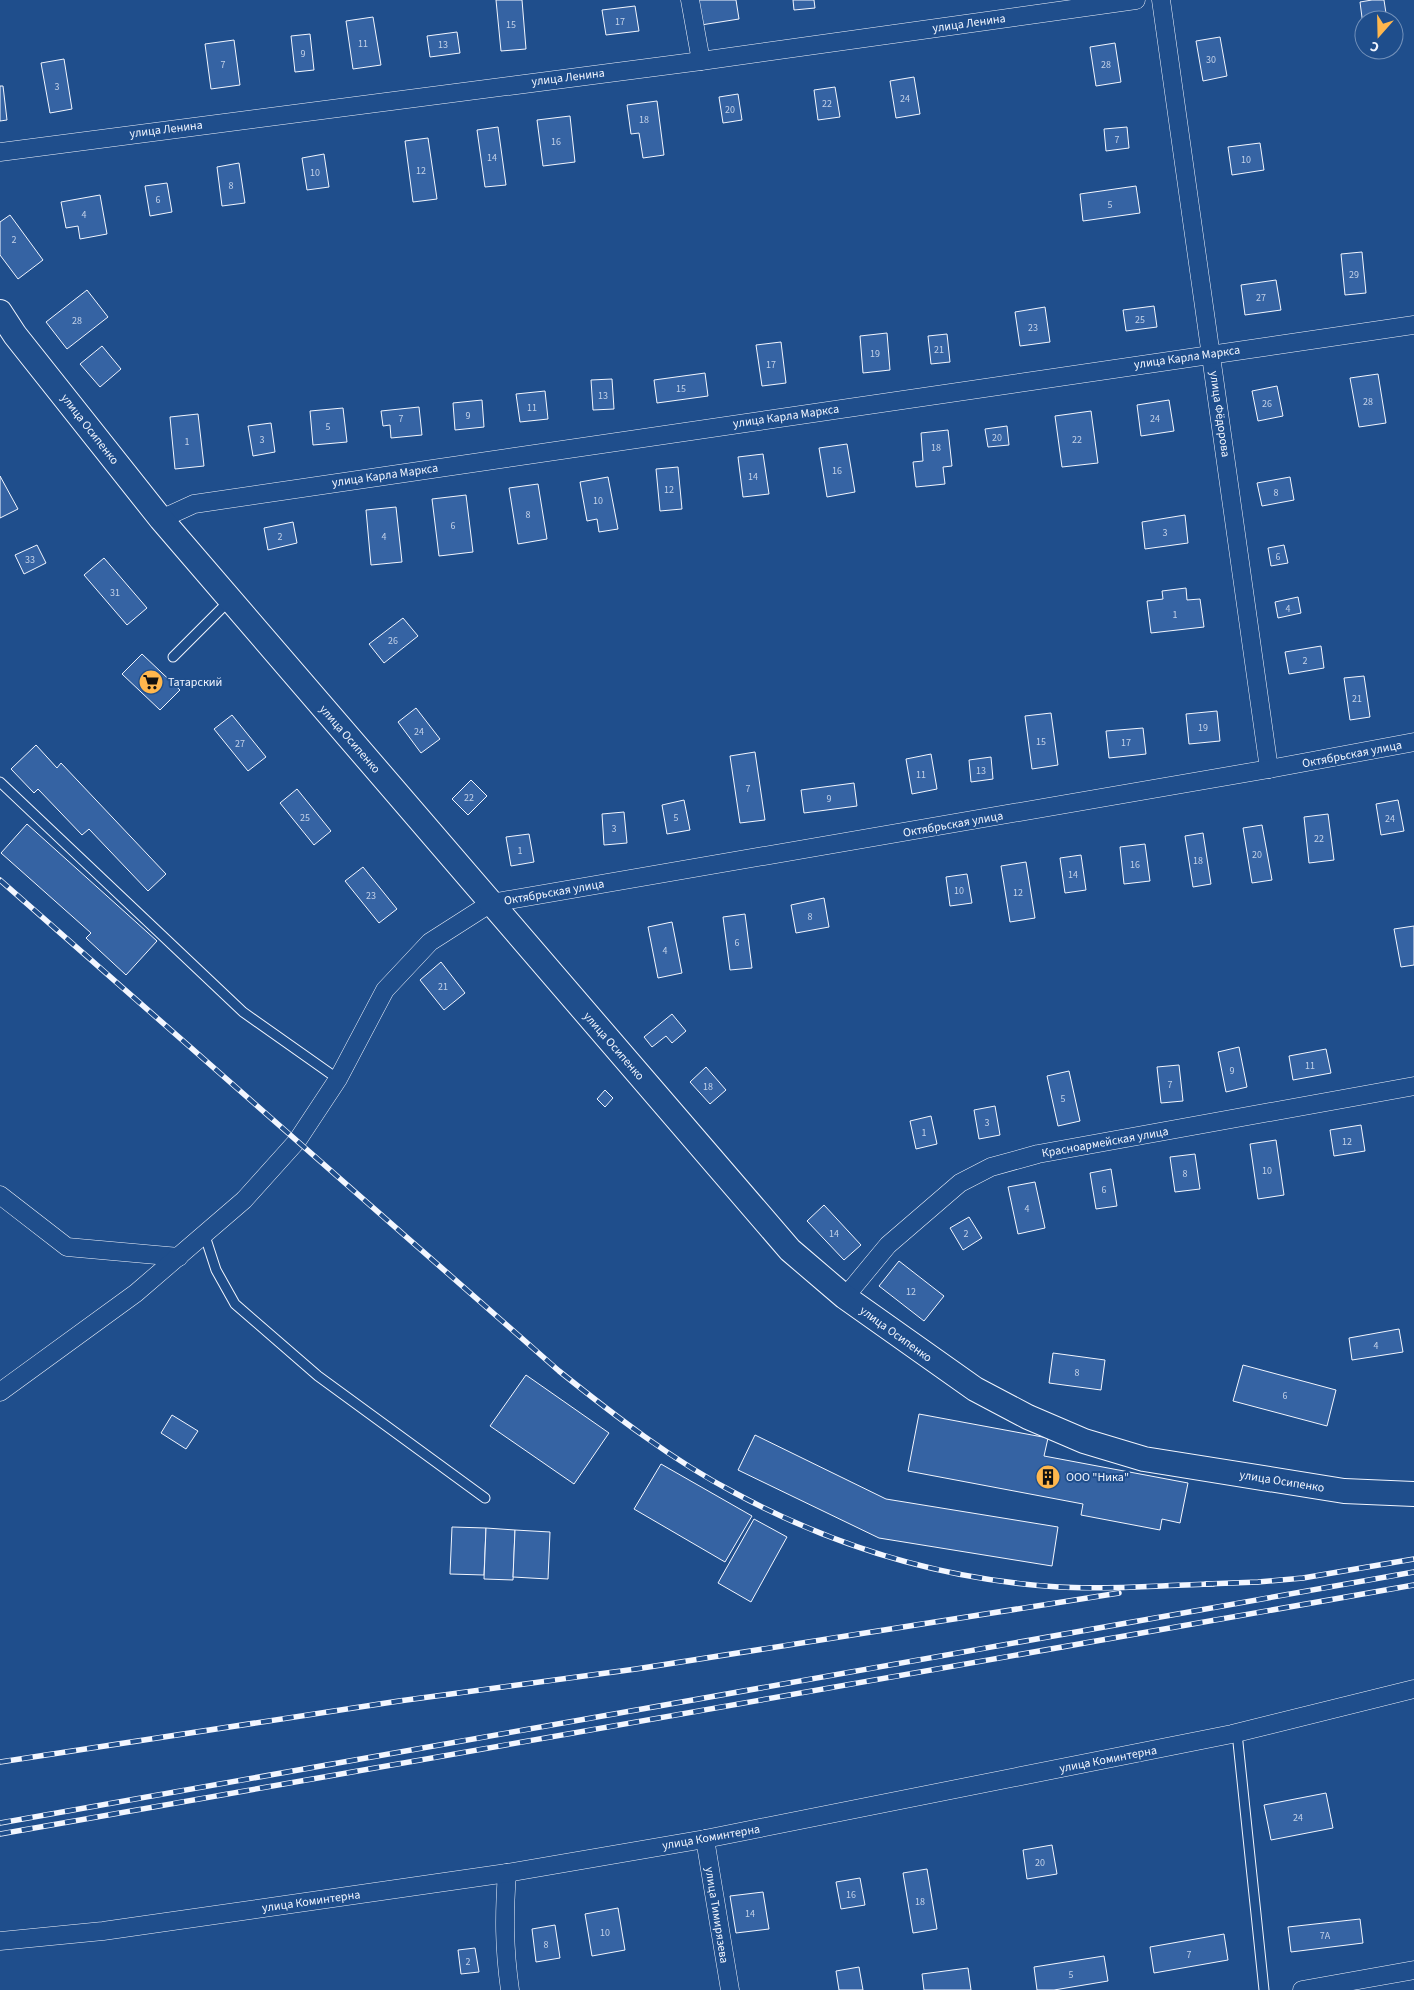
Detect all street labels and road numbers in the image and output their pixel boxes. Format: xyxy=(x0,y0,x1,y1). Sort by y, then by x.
street label: улица Ленина xyxy=(931,10,1007,37)
street label: улица Ленина xyxy=(530,65,606,90)
street label: улица Ленина xyxy=(128,117,204,142)
street label: улица Карла Маркса xyxy=(1133,342,1241,373)
street label: улица Фёдорова xyxy=(1205,370,1234,458)
street label: улица Осипенко xyxy=(57,390,123,468)
street label: улица Карла Маркса xyxy=(732,401,840,432)
street label: улица Карла Маркса xyxy=(331,460,439,491)
street label: улица Осипенко xyxy=(315,701,384,777)
street label: Октябрьская улица xyxy=(1301,736,1403,773)
street label: Октябрьская улица xyxy=(902,807,1005,842)
street label: Октябрьская улица xyxy=(503,875,606,910)
street label: улица Осипенко xyxy=(579,1008,648,1084)
street label: Красноармейская улица xyxy=(1040,1123,1170,1162)
street label: улица Осипенко xyxy=(856,1302,935,1366)
street label: улица Осипенко xyxy=(1238,1466,1326,1497)
street label: улица Коминтерна xyxy=(1058,1742,1158,1777)
street label: улица Коминтерна xyxy=(661,1821,761,1854)
street label: улица Тимирязева xyxy=(701,1866,733,1964)
street label: улица Коминтерна xyxy=(261,1886,361,1917)

